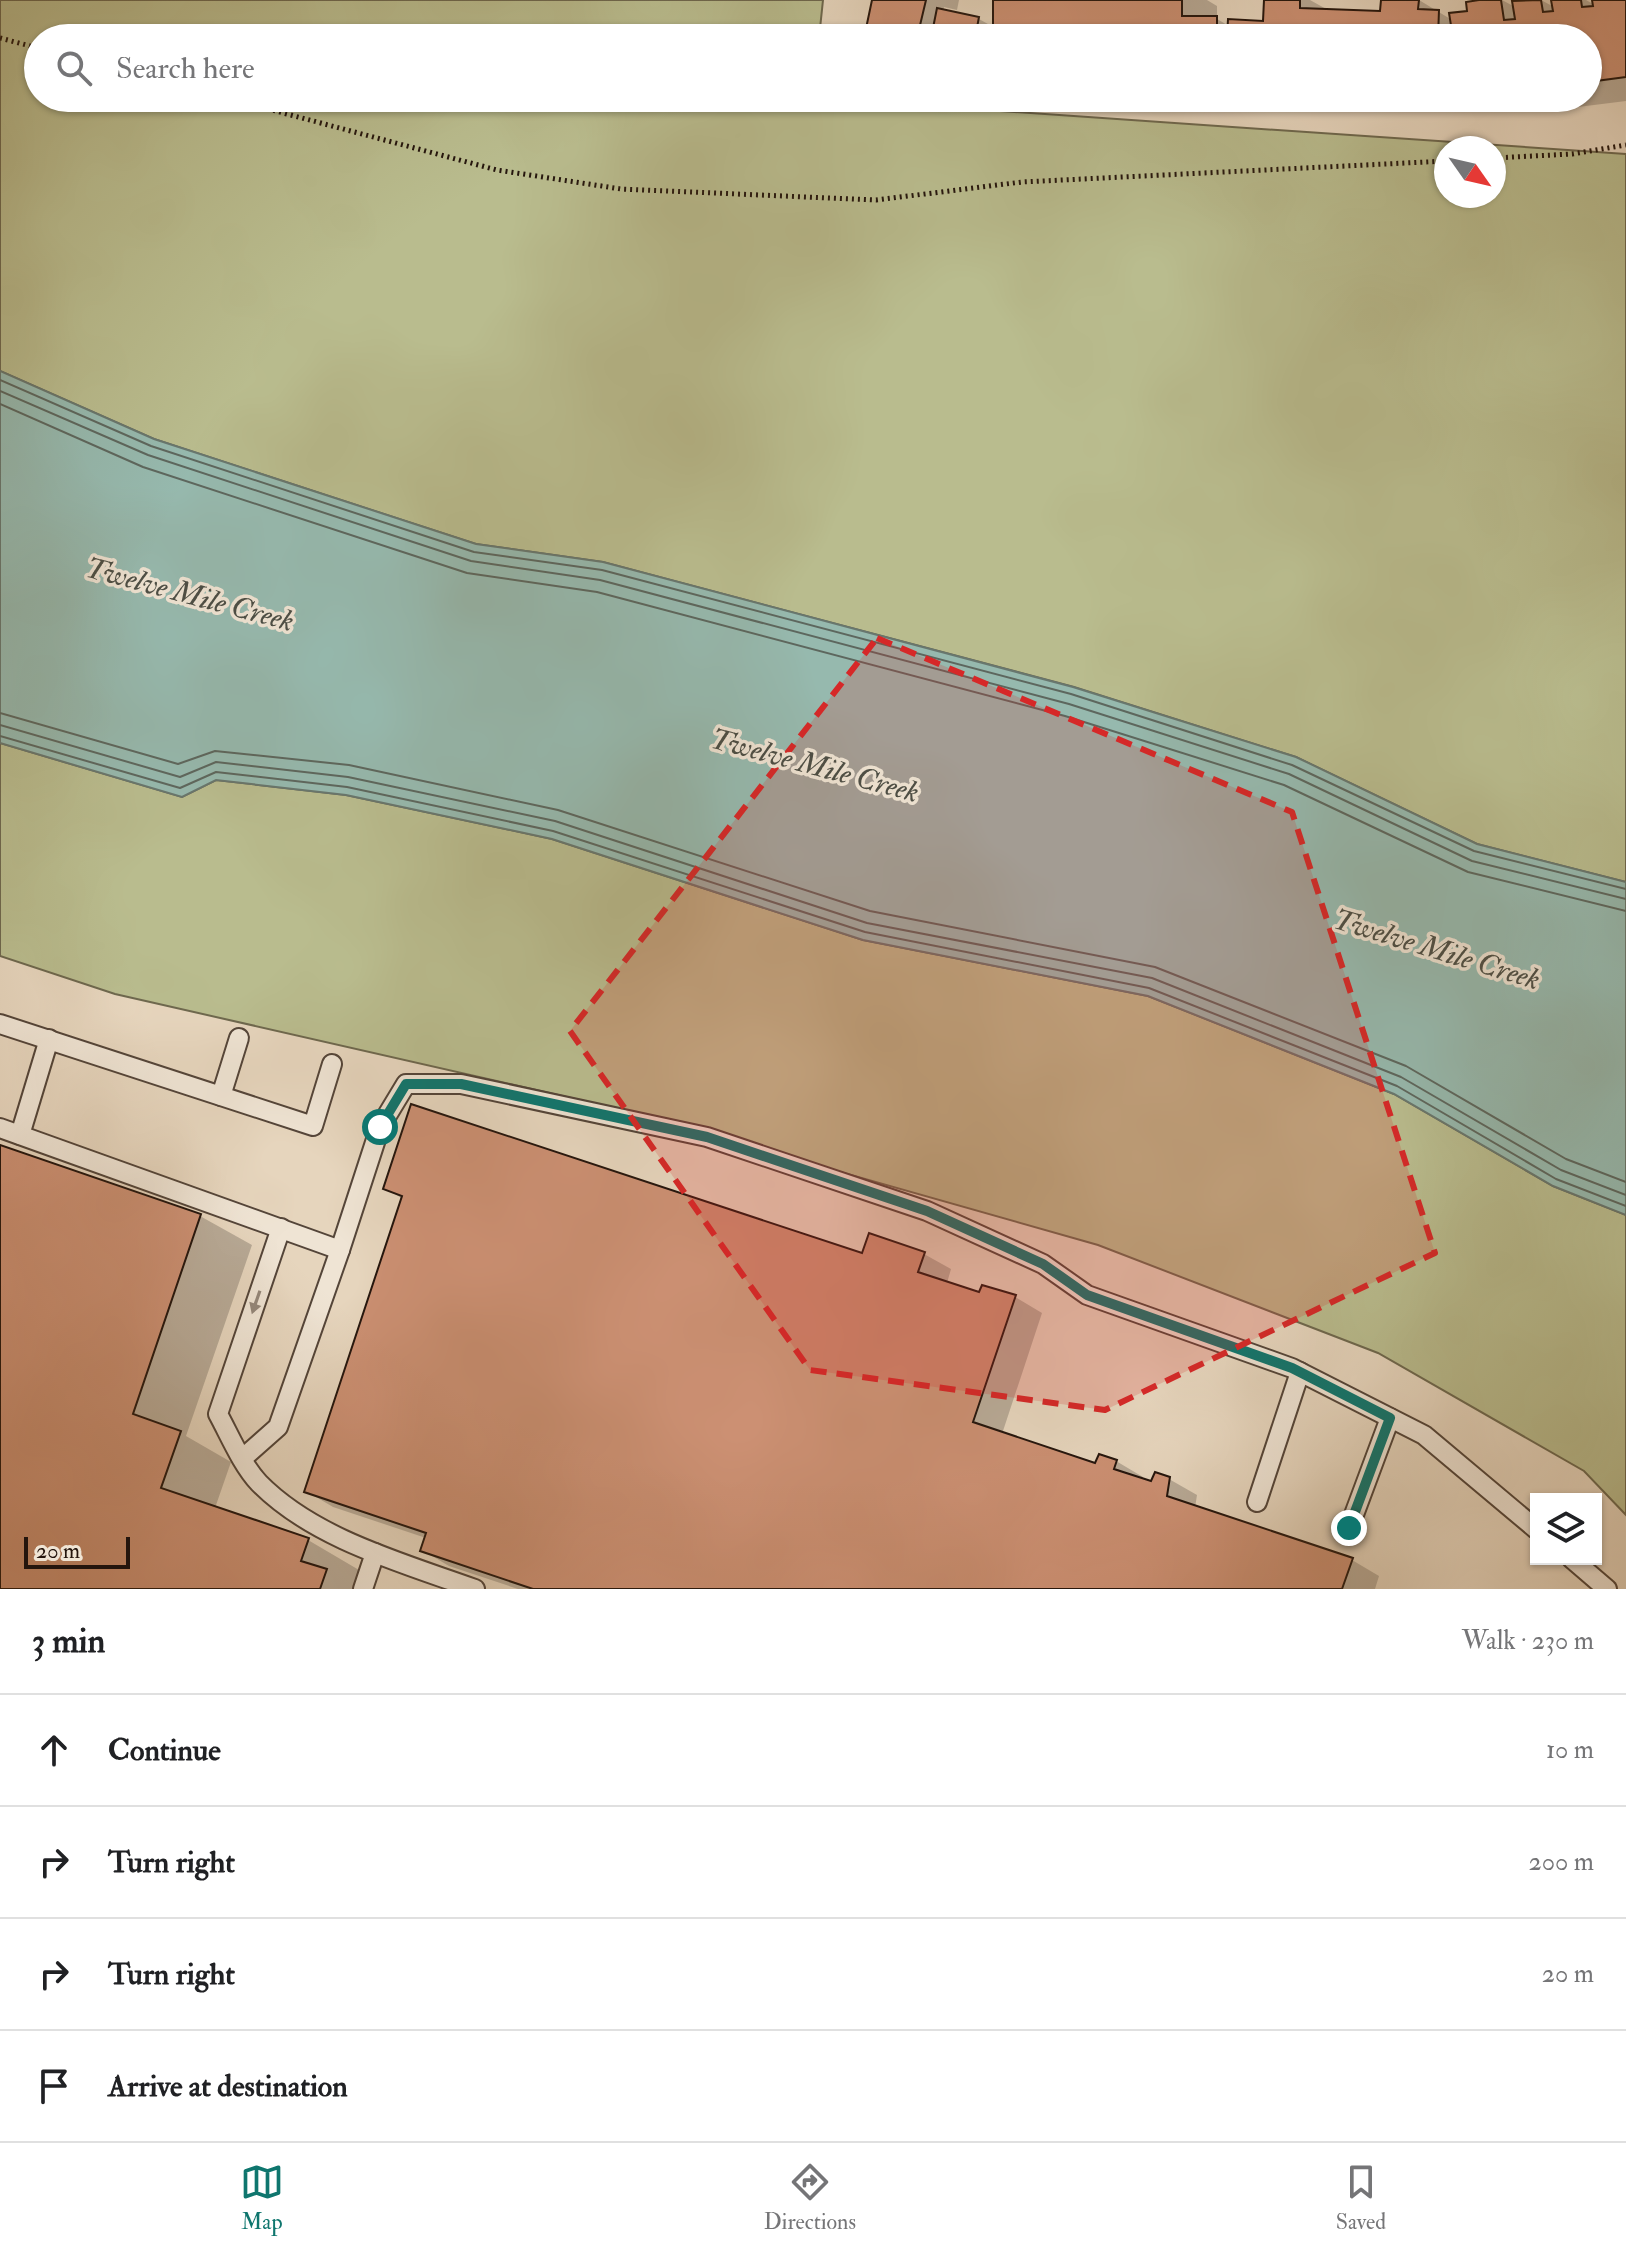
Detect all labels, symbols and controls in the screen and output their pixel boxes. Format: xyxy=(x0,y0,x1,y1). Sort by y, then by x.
search box xyxy=(24,24,1602,112)
icon: search xyxy=(52,46,96,90)
text: Search here xyxy=(116,50,255,87)
north arrow xyxy=(1434,136,1506,208)
water label: Twelve Mile Creek xyxy=(82,549,298,640)
water label: Twelve Mile Creek xyxy=(707,720,923,811)
water label: Twelve Mile Creek xyxy=(1329,900,1545,998)
route start xyxy=(362,1109,398,1145)
one-way arrow xyxy=(250,1290,262,1314)
map controls xyxy=(1530,1493,1602,1565)
button: layers xyxy=(1530,1493,1602,1565)
route end xyxy=(1331,1510,1367,1546)
scale bar xyxy=(24,1533,130,1569)
text: 20 m xyxy=(36,1537,80,1565)
text: 3 min xyxy=(32,1620,105,1663)
text: Walk · 230 m xyxy=(1462,1625,1594,1657)
icon: ahead xyxy=(32,1728,76,1772)
text: Continue xyxy=(108,1732,221,1769)
text: 10 m xyxy=(1546,1734,1594,1766)
icon: right xyxy=(32,1840,76,1884)
text: Turn right xyxy=(108,1844,235,1881)
text: 200 m xyxy=(1529,1846,1594,1878)
icon: right xyxy=(32,1952,76,1996)
text: Turn right xyxy=(108,1956,235,1993)
text: 20 m xyxy=(1542,1958,1594,1990)
icon: arrive xyxy=(32,2064,76,2108)
text: Arrive at destination xyxy=(108,2068,348,2105)
tab: Map xyxy=(240,2160,284,2236)
tab: Directions xyxy=(764,2160,856,2236)
tab: Saved xyxy=(1336,2160,1386,2236)

